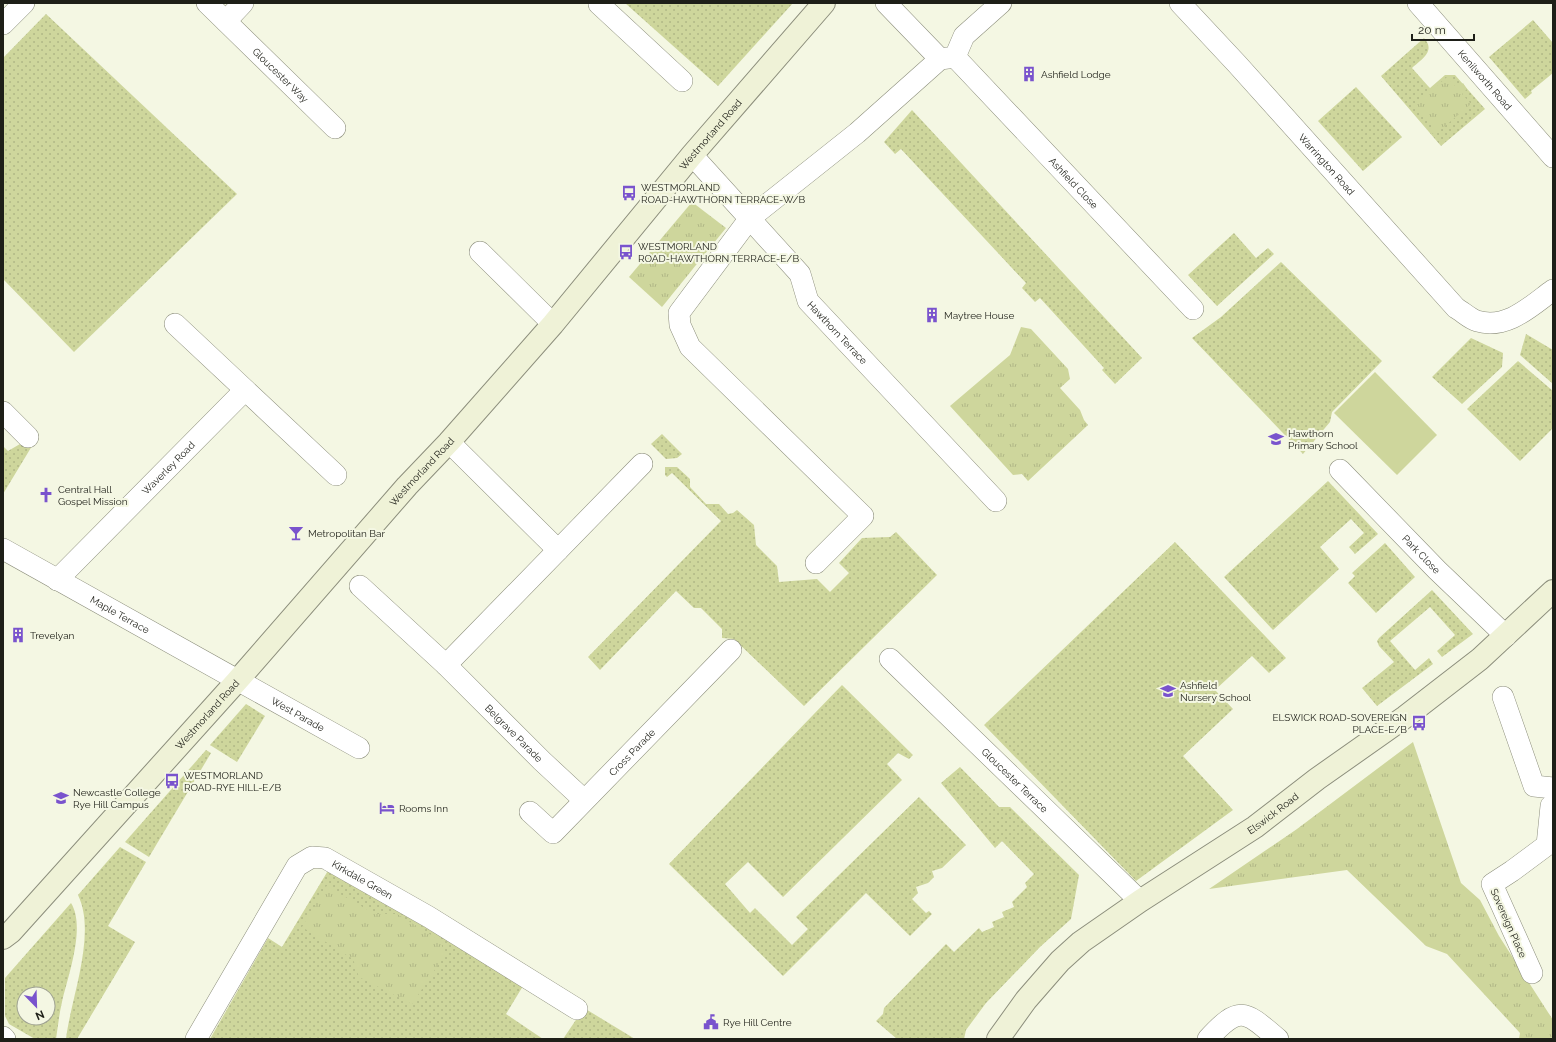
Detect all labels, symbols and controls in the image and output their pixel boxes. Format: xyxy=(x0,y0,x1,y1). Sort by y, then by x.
scale bar xyxy=(1412,16,1474,42)
text: 20 m xyxy=(1418,23,1446,37)
street label: Gloucester Way xyxy=(250,46,311,105)
street label: Kenilworth Road xyxy=(1456,48,1514,112)
building icon: Ashfield Lodge xyxy=(1020,65,1038,83)
place label: Ashfield Lodge xyxy=(1041,69,1111,80)
street label: Westmorland Road xyxy=(677,97,744,172)
street label: Warrington Road xyxy=(1296,132,1357,197)
street label: Ashfield Close xyxy=(1047,155,1100,211)
place label: WESTMORLAND ROAD-HAWTHORN TERRACE-W/B xyxy=(641,182,806,205)
bus stop icon: WESTMORLAND ROAD-HAWTHORN TERRACE-W/B xyxy=(620,184,638,202)
place label: WESTMORLAND ROAD-HAWTHORN TERRACE-E/B xyxy=(638,241,799,264)
bus stop icon: WESTMORLAND ROAD-HAWTHORN TERRACE-E/B xyxy=(617,243,635,261)
street label: Hawthorn Terrace xyxy=(805,299,869,367)
building icon: Maytree House xyxy=(923,306,941,324)
place label: Maytree House xyxy=(944,310,1014,321)
place label: Hawthorn Primary School xyxy=(1288,428,1358,451)
school or university icon: Hawthorn Primary School xyxy=(1267,430,1285,448)
street label: Westmorland Road xyxy=(387,435,456,508)
street label: Waverley Road xyxy=(140,439,197,497)
place label: Central Hall Gospel Mission xyxy=(58,484,128,507)
church icon: Central Hall Gospel Mission xyxy=(37,486,55,504)
bar icon: Metropolitan Bar xyxy=(287,524,305,542)
place label: Metropolitan Bar xyxy=(308,528,385,539)
street label: Park Close xyxy=(1400,533,1442,576)
street label: Maple Terrace xyxy=(88,594,151,636)
building icon: Trevelyan xyxy=(9,626,27,644)
place label: Trevelyan xyxy=(30,630,75,641)
street label: Westmorland Road xyxy=(173,678,241,751)
place label: Ashfield Nursery School xyxy=(1180,680,1251,703)
school or university icon: Ashfield Nursery School xyxy=(1159,682,1177,700)
street label: West Parade xyxy=(269,695,326,734)
street label: Belgrave Parade xyxy=(483,702,545,764)
place label: ELSWICK ROAD-SOVEREIGN PLACE-E/B xyxy=(1272,712,1407,735)
bus stop icon: ELSWICK ROAD-SOVEREIGN PLACE-E/B xyxy=(1410,714,1428,732)
street label: Cross Parade xyxy=(607,727,657,778)
street label: Gloucester Terrace xyxy=(979,746,1050,815)
place label: WESTMORLAND ROAD-RYE HILL-E/B xyxy=(184,770,281,793)
bus stop icon: WESTMORLAND ROAD-RYE HILL-E/B xyxy=(163,772,181,790)
place label: Newcastle College Rye Hill Campus xyxy=(73,787,161,810)
school or university icon: Newcastle College Rye Hill Campus xyxy=(52,789,70,807)
street label: Elswick Road xyxy=(1245,791,1301,837)
hotel icon: Rooms Inn xyxy=(378,799,396,817)
place label: Rooms Inn xyxy=(399,803,448,814)
street label: Kirkdale Green xyxy=(330,858,395,901)
street label: Sovereign Place xyxy=(1488,887,1529,960)
north arrow xyxy=(16,986,56,1026)
text: N xyxy=(33,1007,46,1022)
public building icon: Rye Hill Centre xyxy=(702,1013,720,1031)
place label: Rye Hill Centre xyxy=(723,1017,792,1028)

